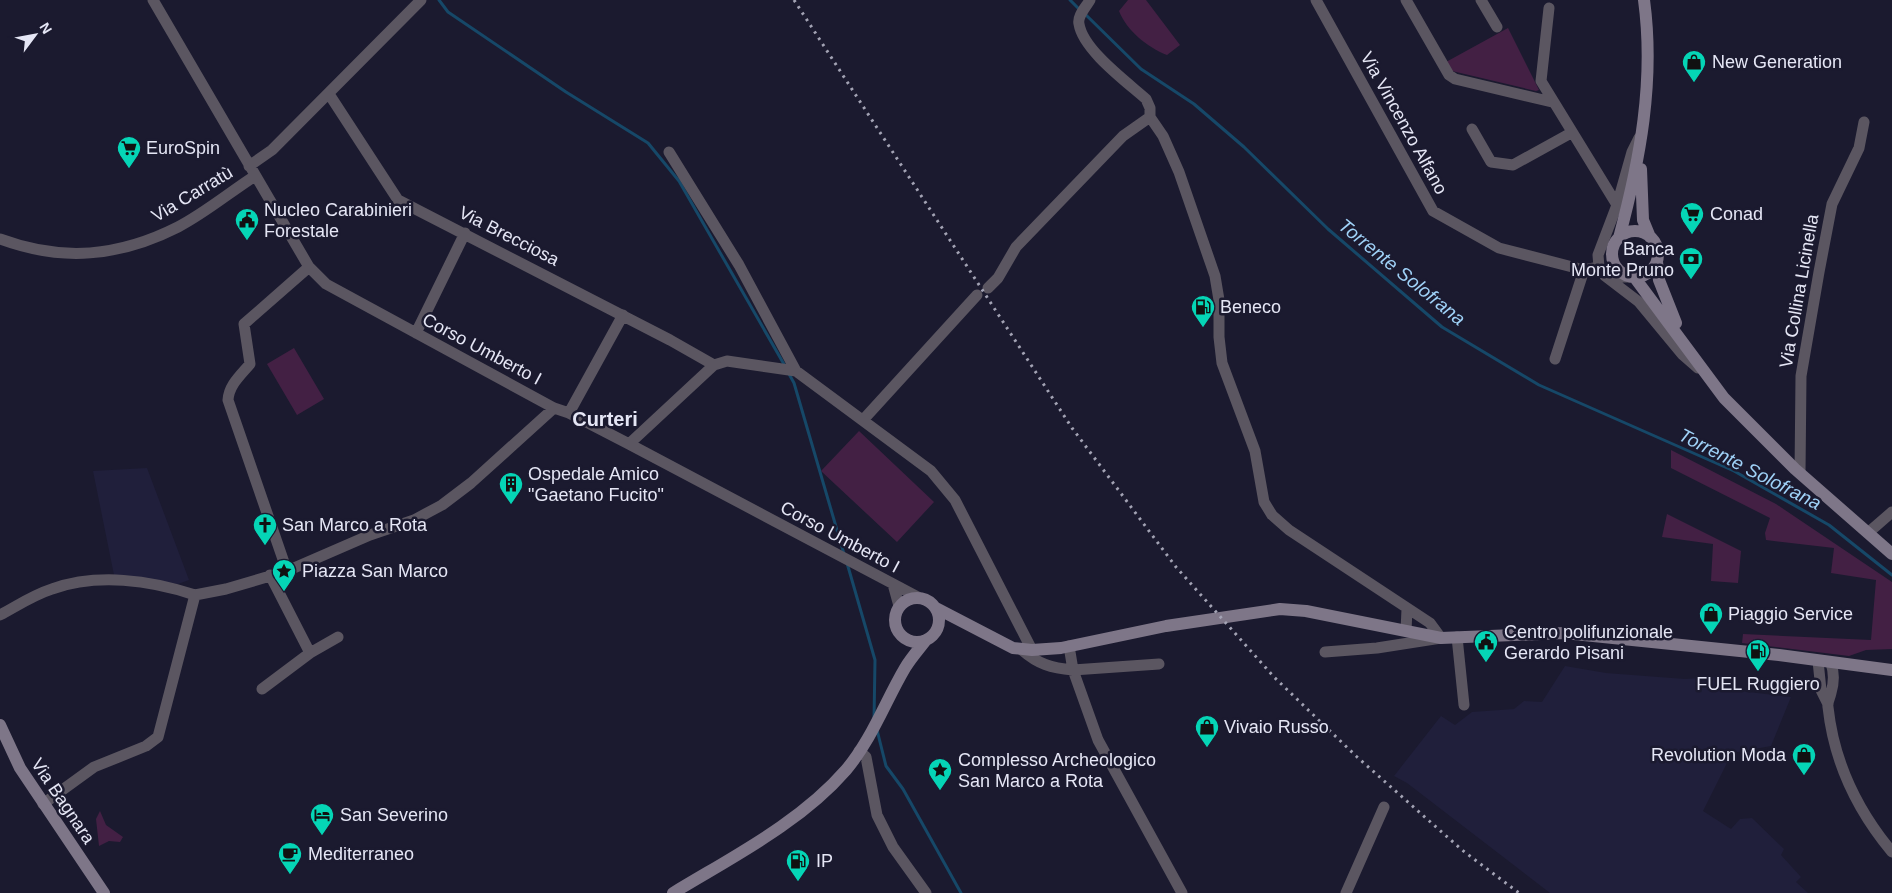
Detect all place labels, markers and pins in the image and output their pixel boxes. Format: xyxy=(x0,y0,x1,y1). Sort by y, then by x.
shop icon: New Generation xyxy=(1681,49,1707,83)
place label: New Generation xyxy=(1712,52,1842,72)
supermarket icon: EuroSpin xyxy=(116,135,142,169)
place label: EuroSpin xyxy=(146,138,220,158)
place label: Nucleo Carabinieri Forestale xyxy=(264,200,412,241)
supermarket icon: Conad xyxy=(1679,201,1705,235)
place label: Conad xyxy=(1710,204,1763,224)
public building icon: Nucleo Carabinieri Forestale xyxy=(234,207,260,241)
place label: Banca Monte Pruno xyxy=(1571,239,1675,280)
bank icon: Banca Monte Pruno xyxy=(1678,246,1704,280)
fuel station icon: Beneco xyxy=(1190,294,1216,328)
place label: Beneco xyxy=(1220,297,1281,317)
place label: Ospedale Amico "Gaetano Fucito" xyxy=(528,464,664,505)
building icon: Ospedale Amico "Gaetano Fucito" xyxy=(498,471,524,505)
church icon: San Marco a Rota xyxy=(252,512,278,546)
place label: San Marco a Rota xyxy=(282,515,428,535)
place icon: Piazza San Marco xyxy=(271,558,297,592)
place label: Piazza San Marco xyxy=(302,561,448,581)
shop icon: Piaggio Service xyxy=(1698,601,1724,635)
place label: Piaggio Service xyxy=(1728,604,1853,624)
place label: Centro polifunzionale Gerardo Pisani xyxy=(1504,622,1673,663)
public building icon: Centro polifunzionale Gerardo Pisani xyxy=(1473,629,1499,663)
fuel station icon: FUEL Ruggiero xyxy=(1745,638,1771,672)
place label: FUEL Ruggiero xyxy=(1696,674,1820,694)
shop icon: Vivaio Russo xyxy=(1194,714,1220,748)
place label: Vivaio Russo xyxy=(1224,717,1329,737)
shop icon: Revolution Moda xyxy=(1791,742,1817,776)
place label: Revolution Moda xyxy=(1651,745,1787,765)
place label: Complesso Archeologico San Marco a Rota xyxy=(958,750,1156,791)
place icon: Complesso Archeologico San Marco a Rota xyxy=(927,757,953,791)
hotel icon: San Severino xyxy=(309,802,335,836)
place label: San Severino xyxy=(340,805,448,825)
cafe icon: Mediterraneo xyxy=(277,841,303,875)
place label: Mediterraneo xyxy=(308,844,414,864)
fuel station icon: IP xyxy=(785,848,811,882)
place label: IP xyxy=(816,851,833,871)

